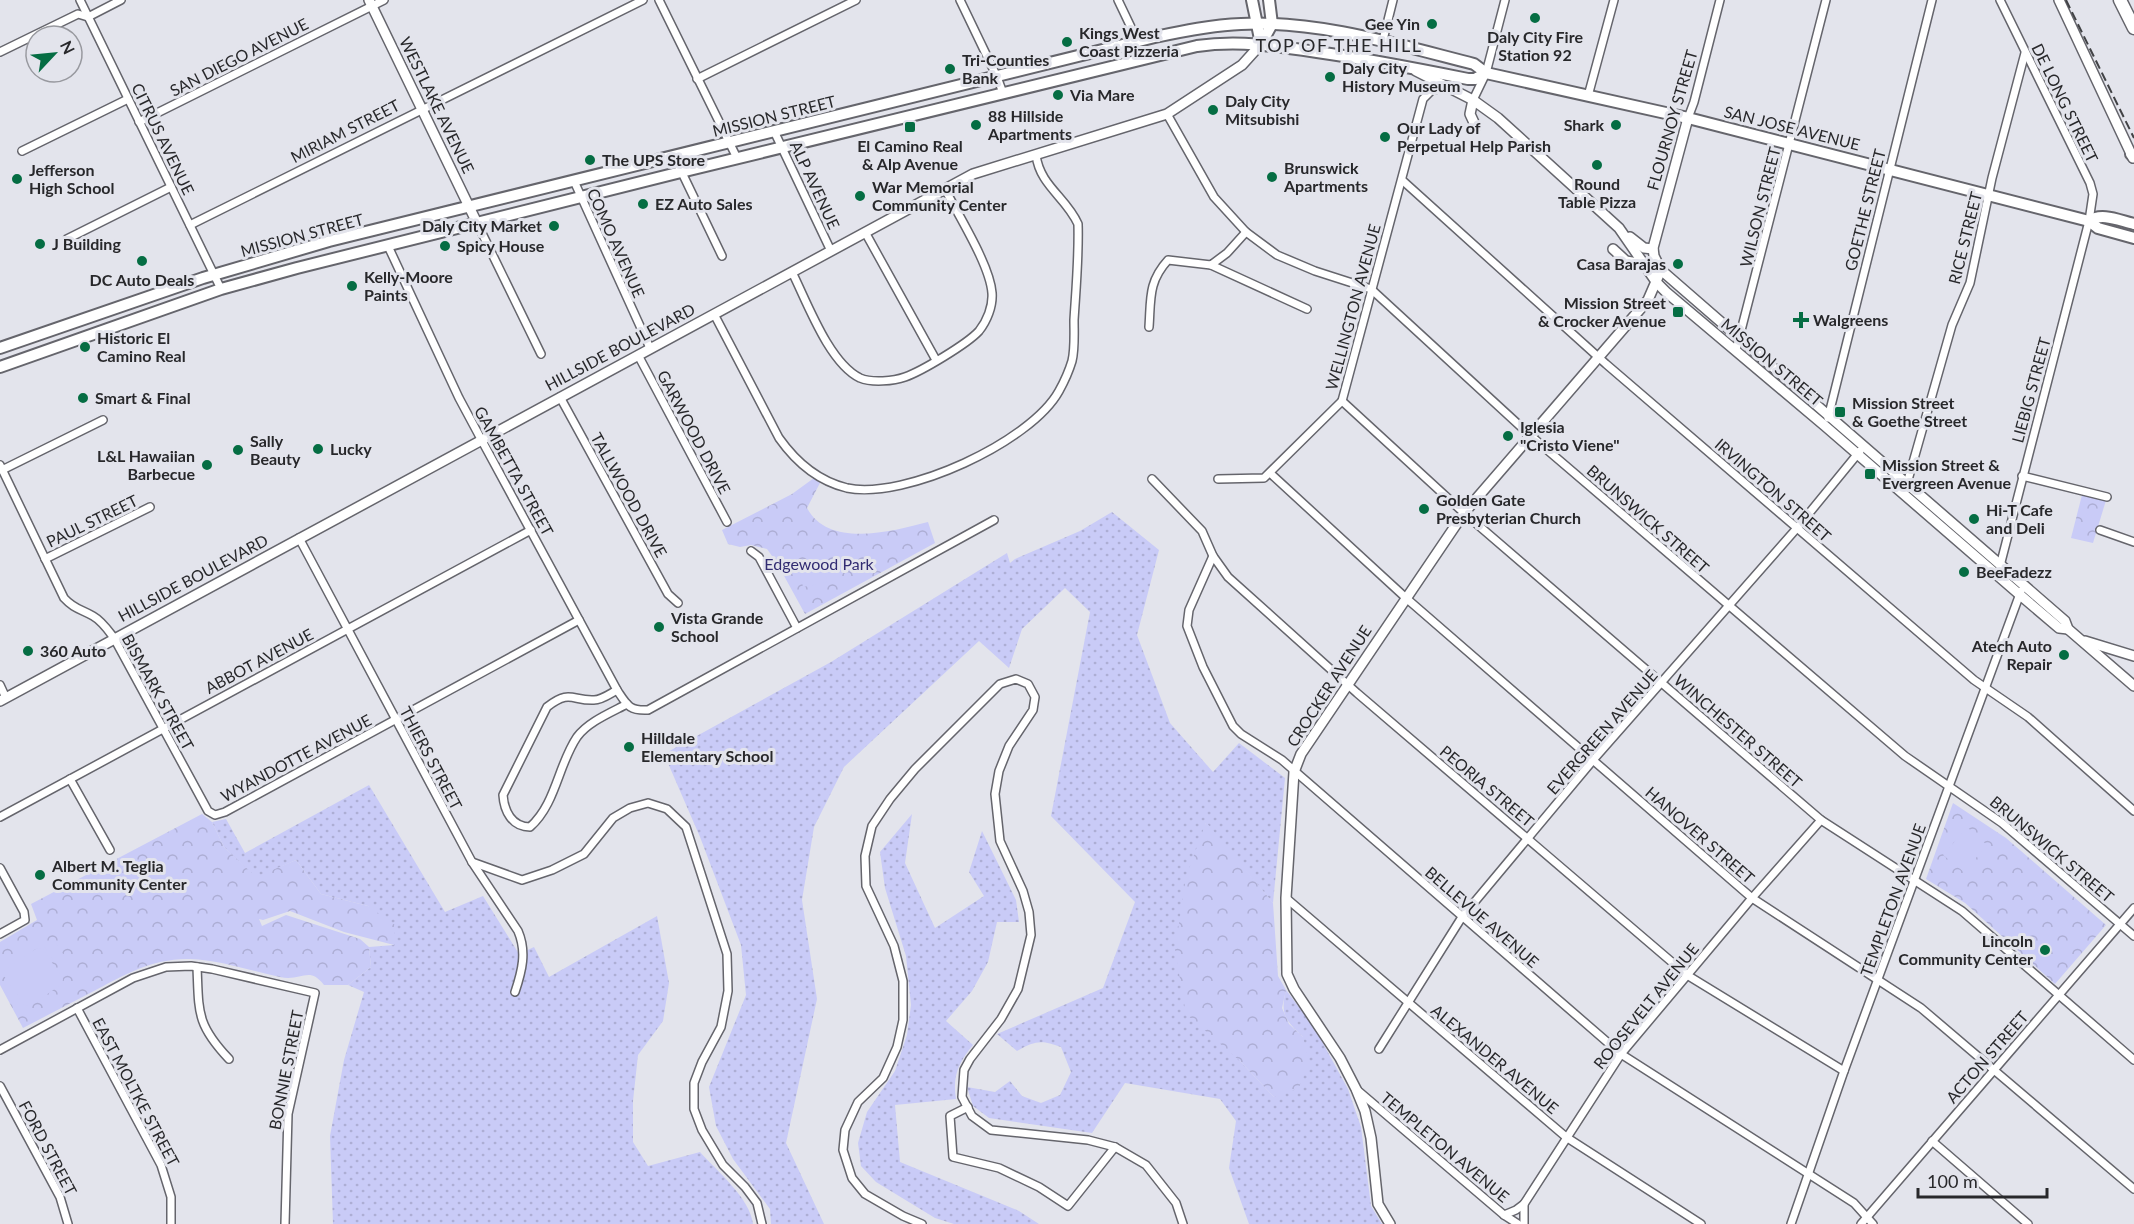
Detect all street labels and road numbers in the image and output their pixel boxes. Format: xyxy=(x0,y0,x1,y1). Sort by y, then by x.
street label: SAN DIEGO AVENUE xyxy=(166,13,311,100)
street label: WESTLAKE AVENUE xyxy=(396,33,479,176)
street label: DE LONG STREET xyxy=(2028,40,2103,166)
street label: FLOURNOY STREET xyxy=(1642,47,1701,192)
street label: CITRUS AVENUE xyxy=(128,80,199,198)
street label: MISSION STREET xyxy=(710,91,838,140)
street label: MIRIAM STREET xyxy=(287,95,403,166)
street label: SAN JOSE AVENUE xyxy=(1722,101,1862,154)
street label: ALP AVENUE xyxy=(787,138,844,232)
street label: WILSON STREET xyxy=(1735,144,1784,269)
street label: GOETHE STREET xyxy=(1840,146,1889,273)
street label: COMO AVENUE xyxy=(584,185,649,300)
street label: RICE STREET xyxy=(1944,189,1985,286)
street label: MISSION STREET xyxy=(238,209,366,260)
street label: WELLINGTON AVENUE xyxy=(1321,222,1384,392)
street label: HILLSIDE BOULEVARD xyxy=(542,299,698,394)
street label: MISSION STREET xyxy=(1718,314,1827,410)
street label: LIEBIG STREET xyxy=(2007,334,2054,445)
street label: GARWOOD DRIVE xyxy=(654,367,735,497)
street label: GAMBETTA STREET xyxy=(471,403,558,539)
street label: TALLWOOD DRIVE xyxy=(587,429,672,560)
street label: IRVINGTON STREET xyxy=(1711,434,1836,546)
street label: BRUNSWICK STREET xyxy=(1583,460,1714,577)
street label: PAUL STREET xyxy=(43,490,141,551)
street label: HILLSIDE BOULEVARD xyxy=(115,530,271,625)
street label: CROCKER AVENUE xyxy=(1282,622,1375,750)
street label: ABBOT AVENUE xyxy=(202,624,316,697)
street label: BISMARK STREET xyxy=(119,630,199,754)
street label: EVERGREEN AVENUE xyxy=(1542,666,1661,798)
street label: WINCHESTER STREET xyxy=(1671,670,1806,792)
street label: THIERS STREET xyxy=(396,703,467,813)
street label: WYANDOTTE AVENUE xyxy=(217,710,374,805)
street label: PEORIA STREET xyxy=(1437,741,1538,831)
street label: HANOVER STREET xyxy=(1642,782,1759,887)
street label: BRUNSWICK STREET xyxy=(1987,791,2118,906)
street label: TEMPLETON AVENUE xyxy=(1856,821,1929,979)
street label: BELLEVUE AVENUE xyxy=(1422,862,1543,971)
street label: ROOSEVELT AVENUE xyxy=(1589,939,1702,1072)
street label: ALEXANDER AVENUE xyxy=(1428,1000,1563,1117)
street label: ACTON STREET xyxy=(1942,1006,2032,1106)
street label: BONNIE STREET xyxy=(265,1008,307,1131)
street label: EAST MOLTKE STREET xyxy=(89,1014,184,1170)
street label: TEMPLETON AVENUE xyxy=(1377,1087,1513,1206)
street label: FORD STREET xyxy=(16,1097,82,1199)

